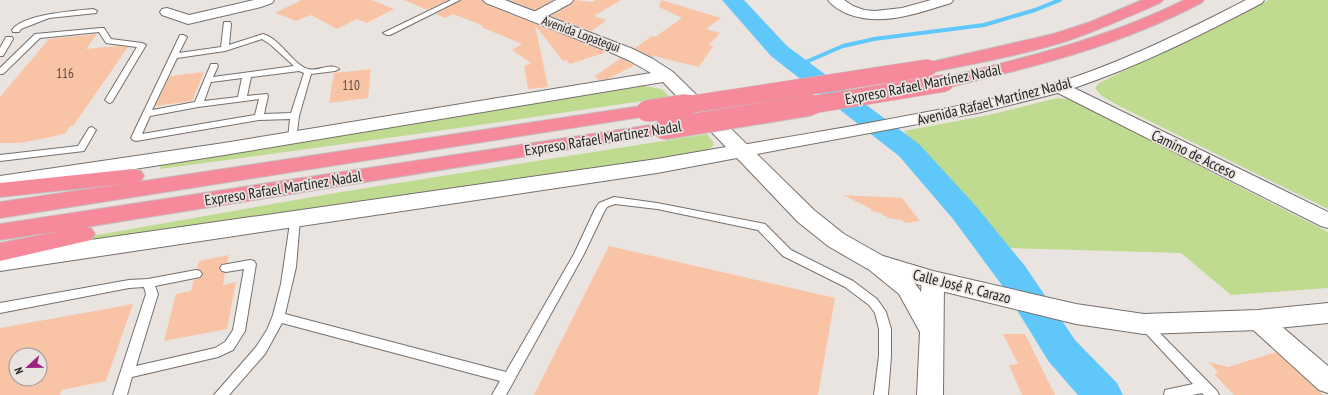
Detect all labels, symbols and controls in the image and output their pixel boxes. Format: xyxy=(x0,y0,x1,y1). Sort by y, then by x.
street label: Avenida Lopategui xyxy=(539,12,623,56)
street label: Expreso Rafael Martínez Nadal xyxy=(843,59,1003,108)
house number: 116 xyxy=(56,65,74,82)
street label: Avenida Rafael Martínez Nadal xyxy=(915,72,1074,129)
house number: 110 xyxy=(342,77,360,94)
street label: Expreso Rafael Martínez Nadal xyxy=(523,116,683,160)
street label: Camino de Acceso xyxy=(1148,125,1240,183)
street label: Expreso Rafael Martínez Nadal xyxy=(203,166,363,210)
street label: Calle José R. Carazo xyxy=(911,265,1013,307)
north arrow xyxy=(8,347,48,387)
text: N xyxy=(11,365,26,376)

